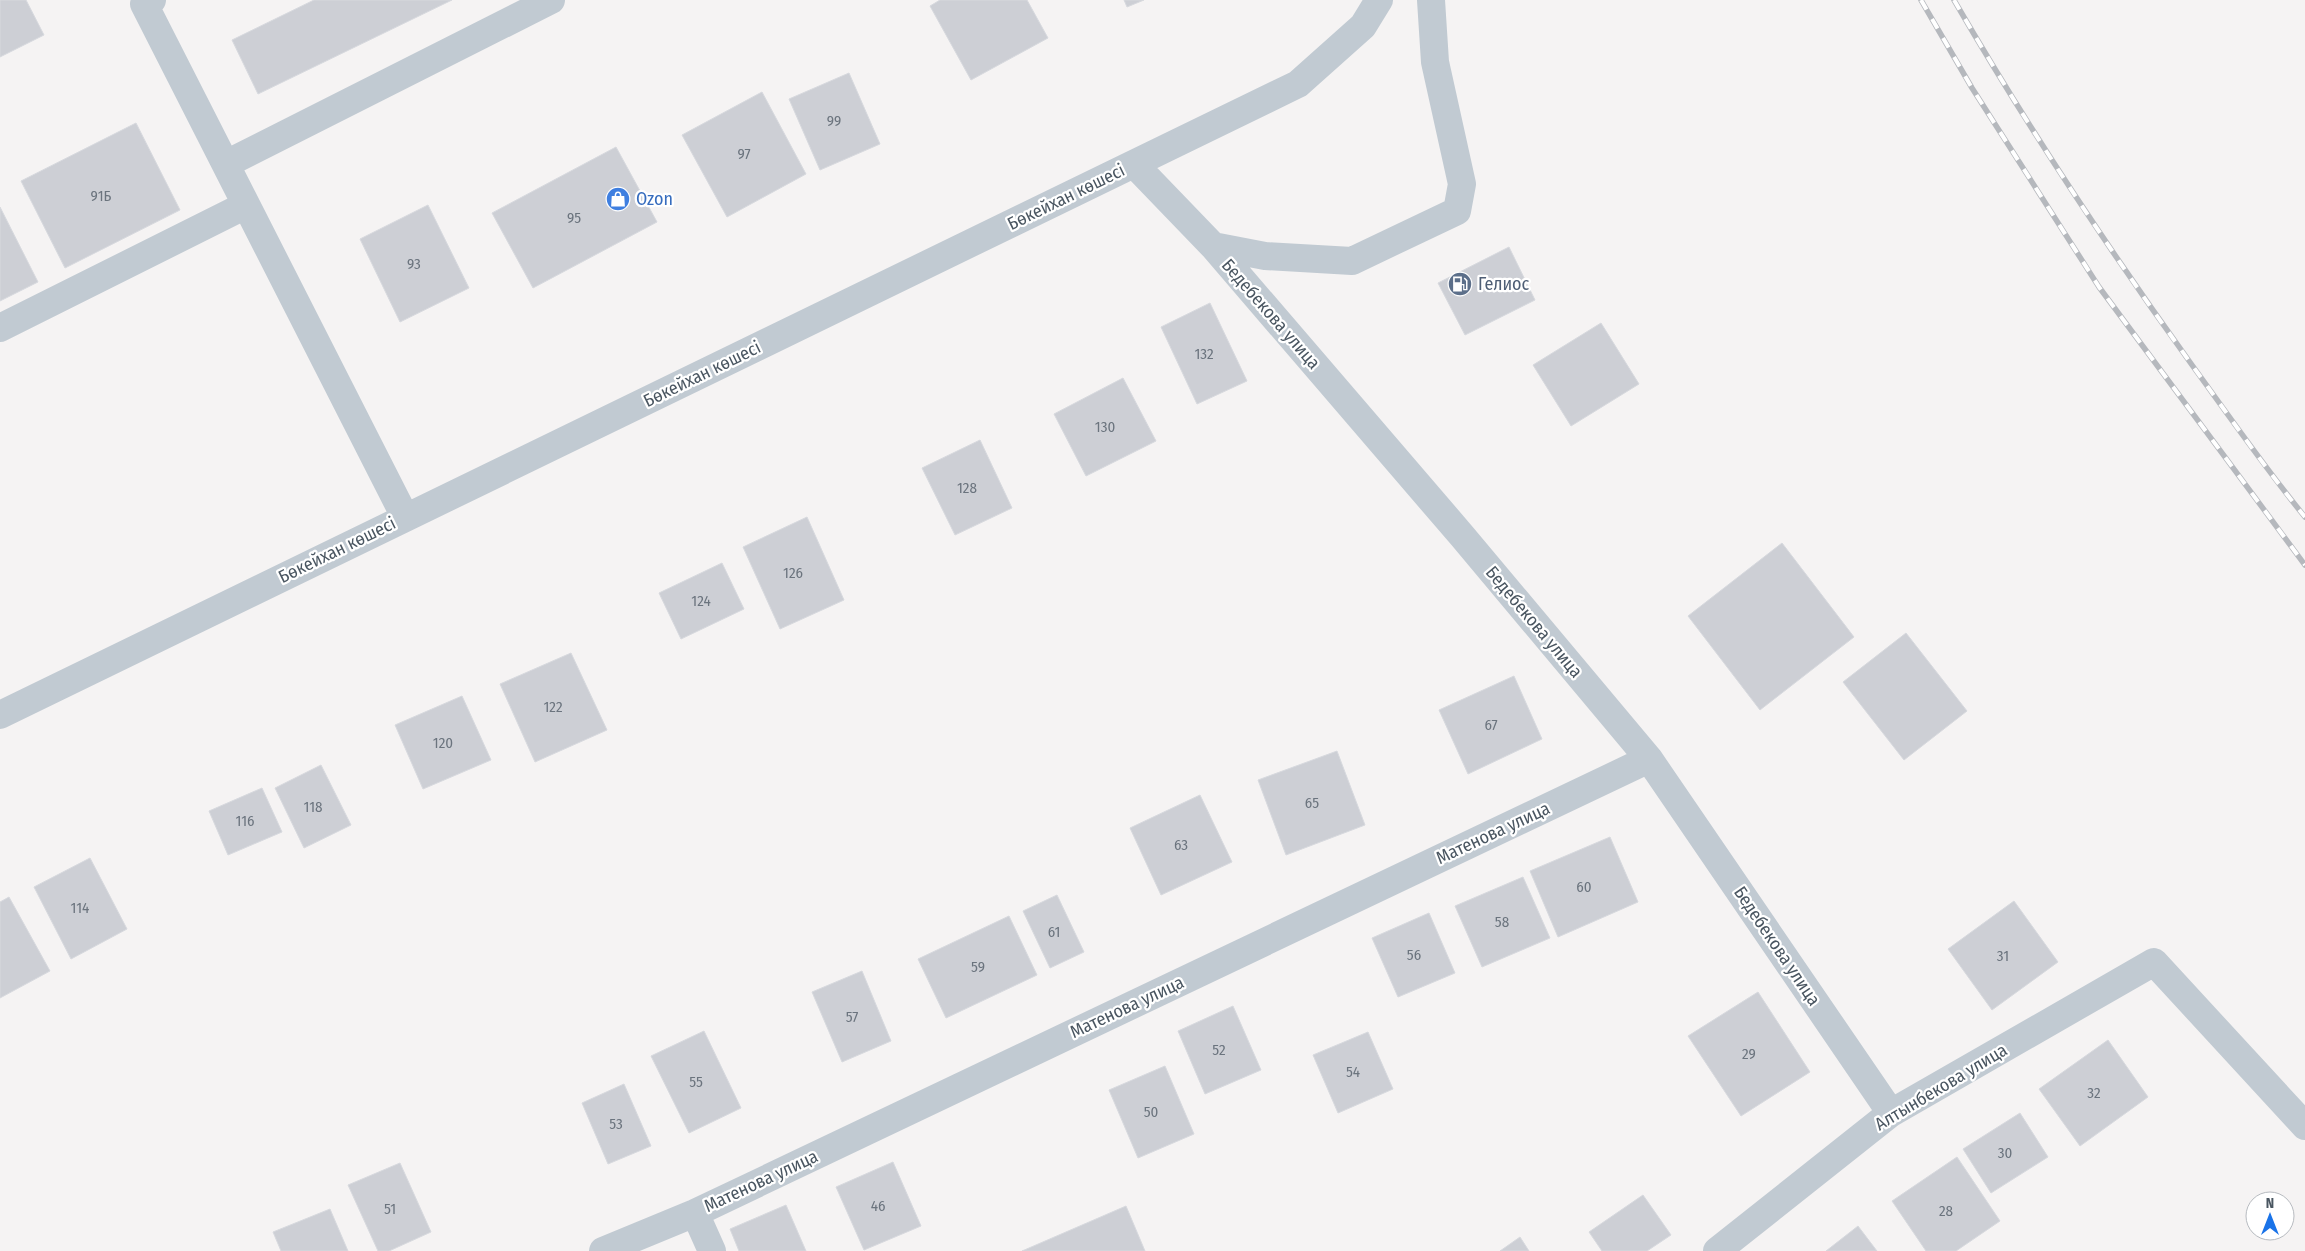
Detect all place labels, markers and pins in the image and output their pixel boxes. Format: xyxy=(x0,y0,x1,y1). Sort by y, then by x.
shop icon: Ozon xyxy=(605,186,631,212)
place label: Ozon xyxy=(636,188,673,210)
fuel station icon: Гелиос xyxy=(1447,271,1473,297)
place label: Гелиос xyxy=(1478,273,1530,295)

